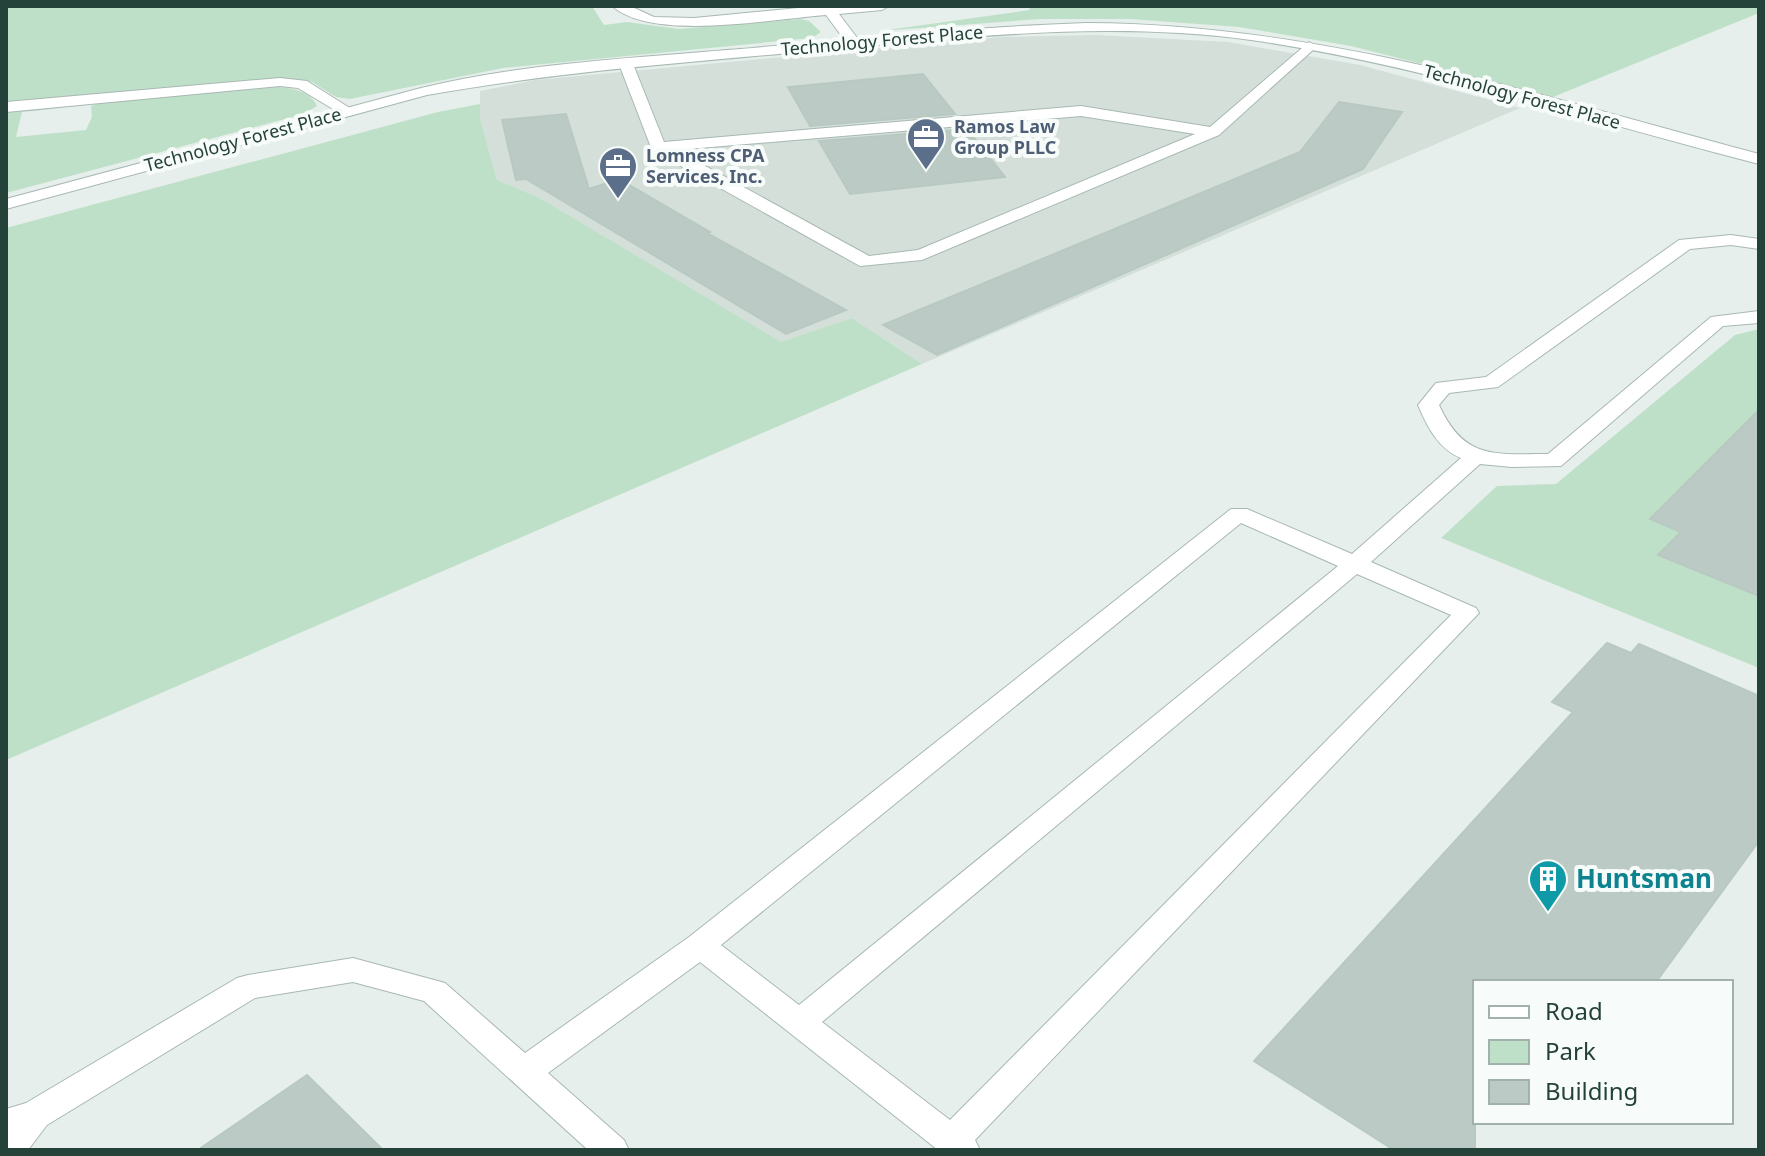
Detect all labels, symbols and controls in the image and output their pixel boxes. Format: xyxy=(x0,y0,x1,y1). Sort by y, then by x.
street label: Technology Forest Place xyxy=(780,19,984,61)
street label: Technology Forest Place xyxy=(1421,58,1623,134)
street label: Technology Forest Place xyxy=(142,101,344,177)
place label: Ramos Law Group PLLC xyxy=(954,114,1056,159)
office icon: Ramos Law Group PLLC xyxy=(905,116,947,171)
place label: Lomness CPA Services, Inc. xyxy=(646,143,765,188)
office icon: Lomness CPA Services, Inc. xyxy=(597,145,639,200)
building icon: Huntsman xyxy=(1527,858,1569,913)
place label: Huntsman xyxy=(1576,860,1712,896)
legend xyxy=(1473,980,1733,1124)
text: Road xyxy=(1545,994,1603,1027)
text: Park xyxy=(1545,1034,1596,1067)
text: Building xyxy=(1545,1074,1638,1107)

